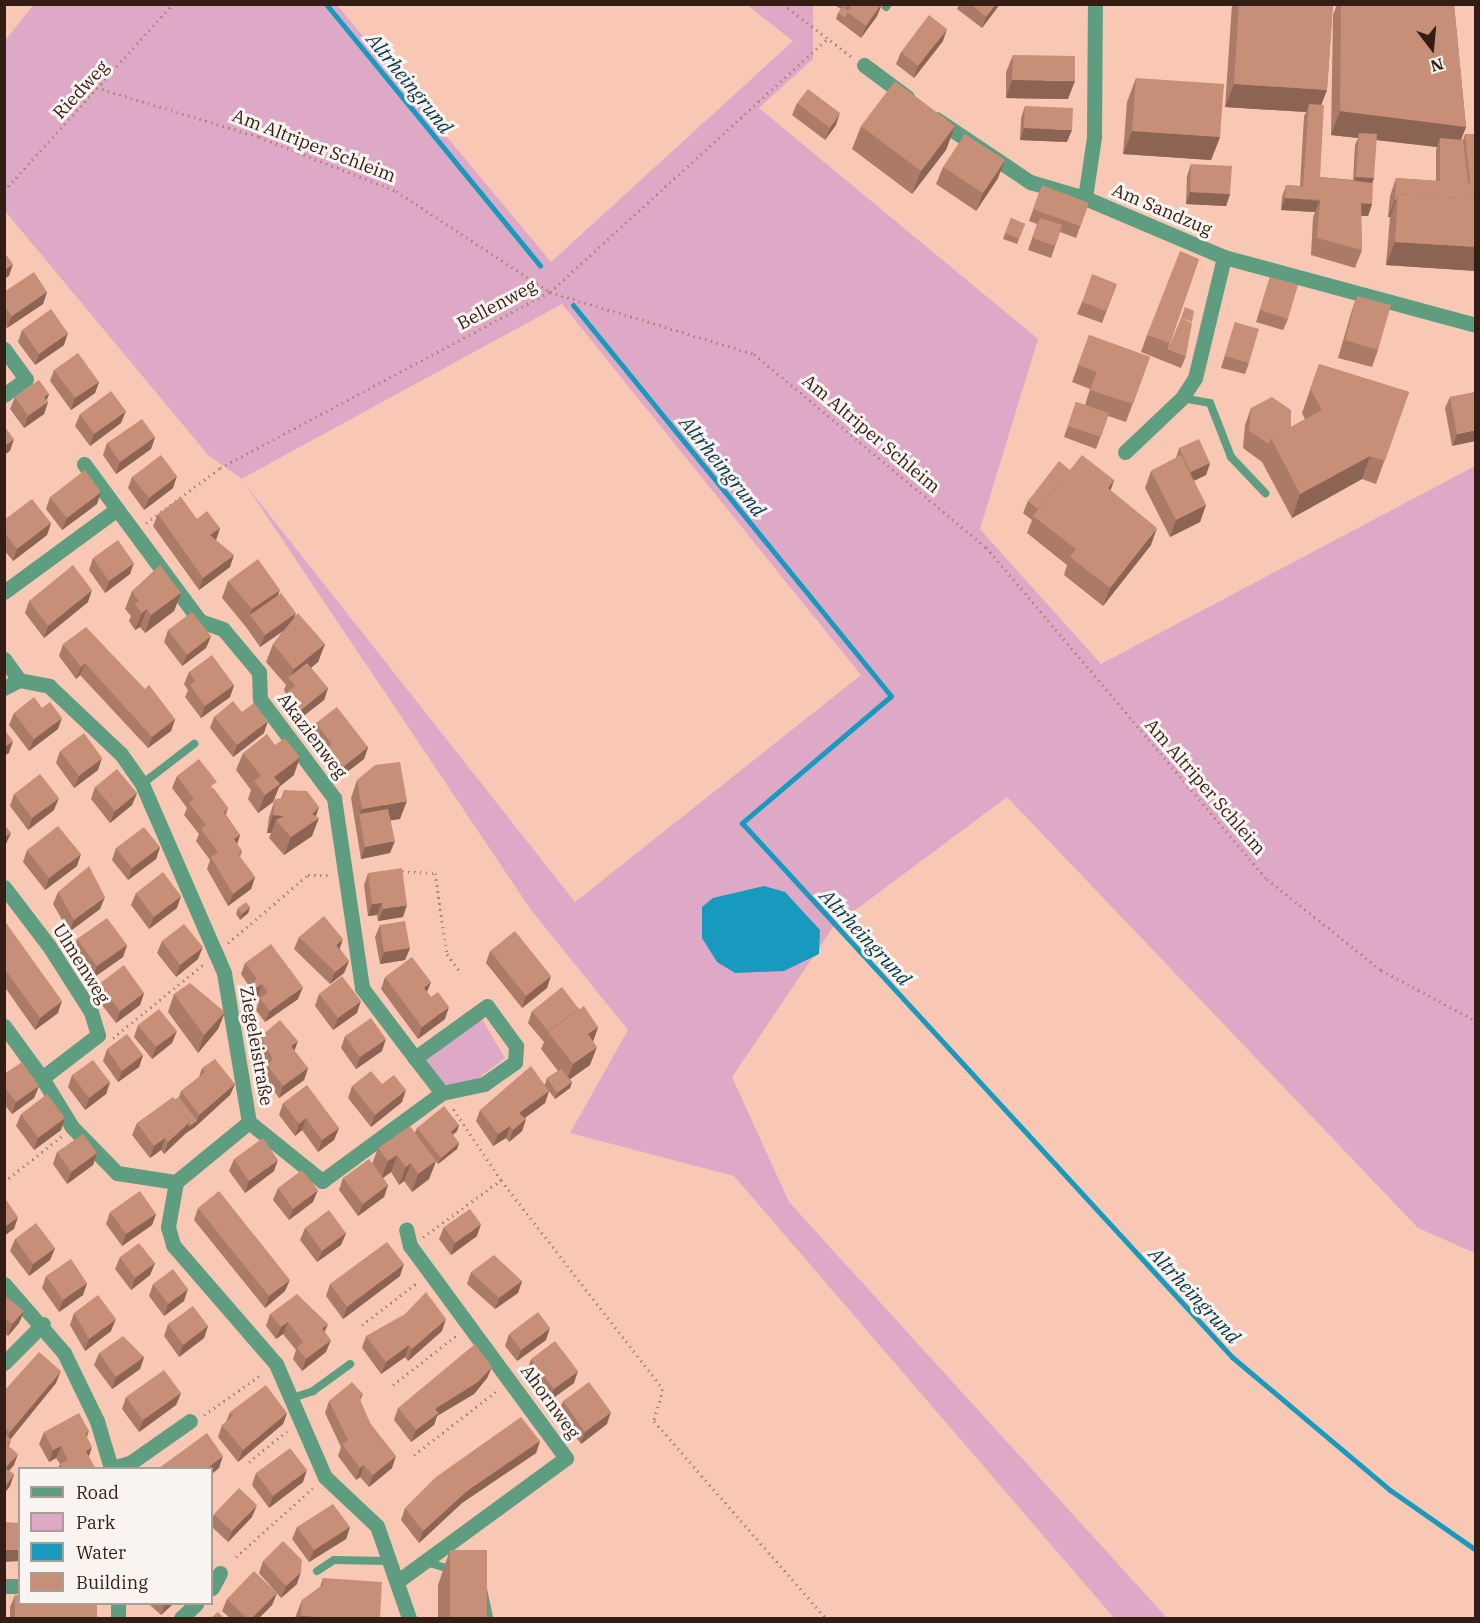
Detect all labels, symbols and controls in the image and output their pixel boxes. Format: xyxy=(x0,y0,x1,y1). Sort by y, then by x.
north arrow xyxy=(1402,18,1462,78)
water label: Altrheingrund xyxy=(362,28,458,138)
text: N xyxy=(1428,54,1446,77)
street label: Riedweg xyxy=(49,56,113,124)
street label: Am Altriper Schleim xyxy=(229,105,399,187)
street label: Am Sandzug xyxy=(1109,179,1215,241)
street label: Bellenweg xyxy=(454,275,540,335)
street label: Am Altriper Schleim xyxy=(798,370,944,498)
water label: Altrheingrund xyxy=(675,411,771,521)
street label: Akazienweg xyxy=(273,689,351,783)
street label: Am Altriper Schleim xyxy=(1140,715,1270,859)
water label: Altrheingrund xyxy=(815,884,917,990)
street label: Ulmenweg xyxy=(48,920,114,1008)
street label: Ziegeleistraße xyxy=(235,985,277,1107)
water label: Altrheingrund xyxy=(1144,1242,1246,1348)
street label: Ahornweg xyxy=(516,1361,584,1443)
legend xyxy=(18,1467,213,1605)
text: Road xyxy=(76,1481,119,1504)
text: Park xyxy=(76,1511,115,1534)
text: Water xyxy=(76,1541,126,1564)
text: Building xyxy=(76,1571,148,1594)

